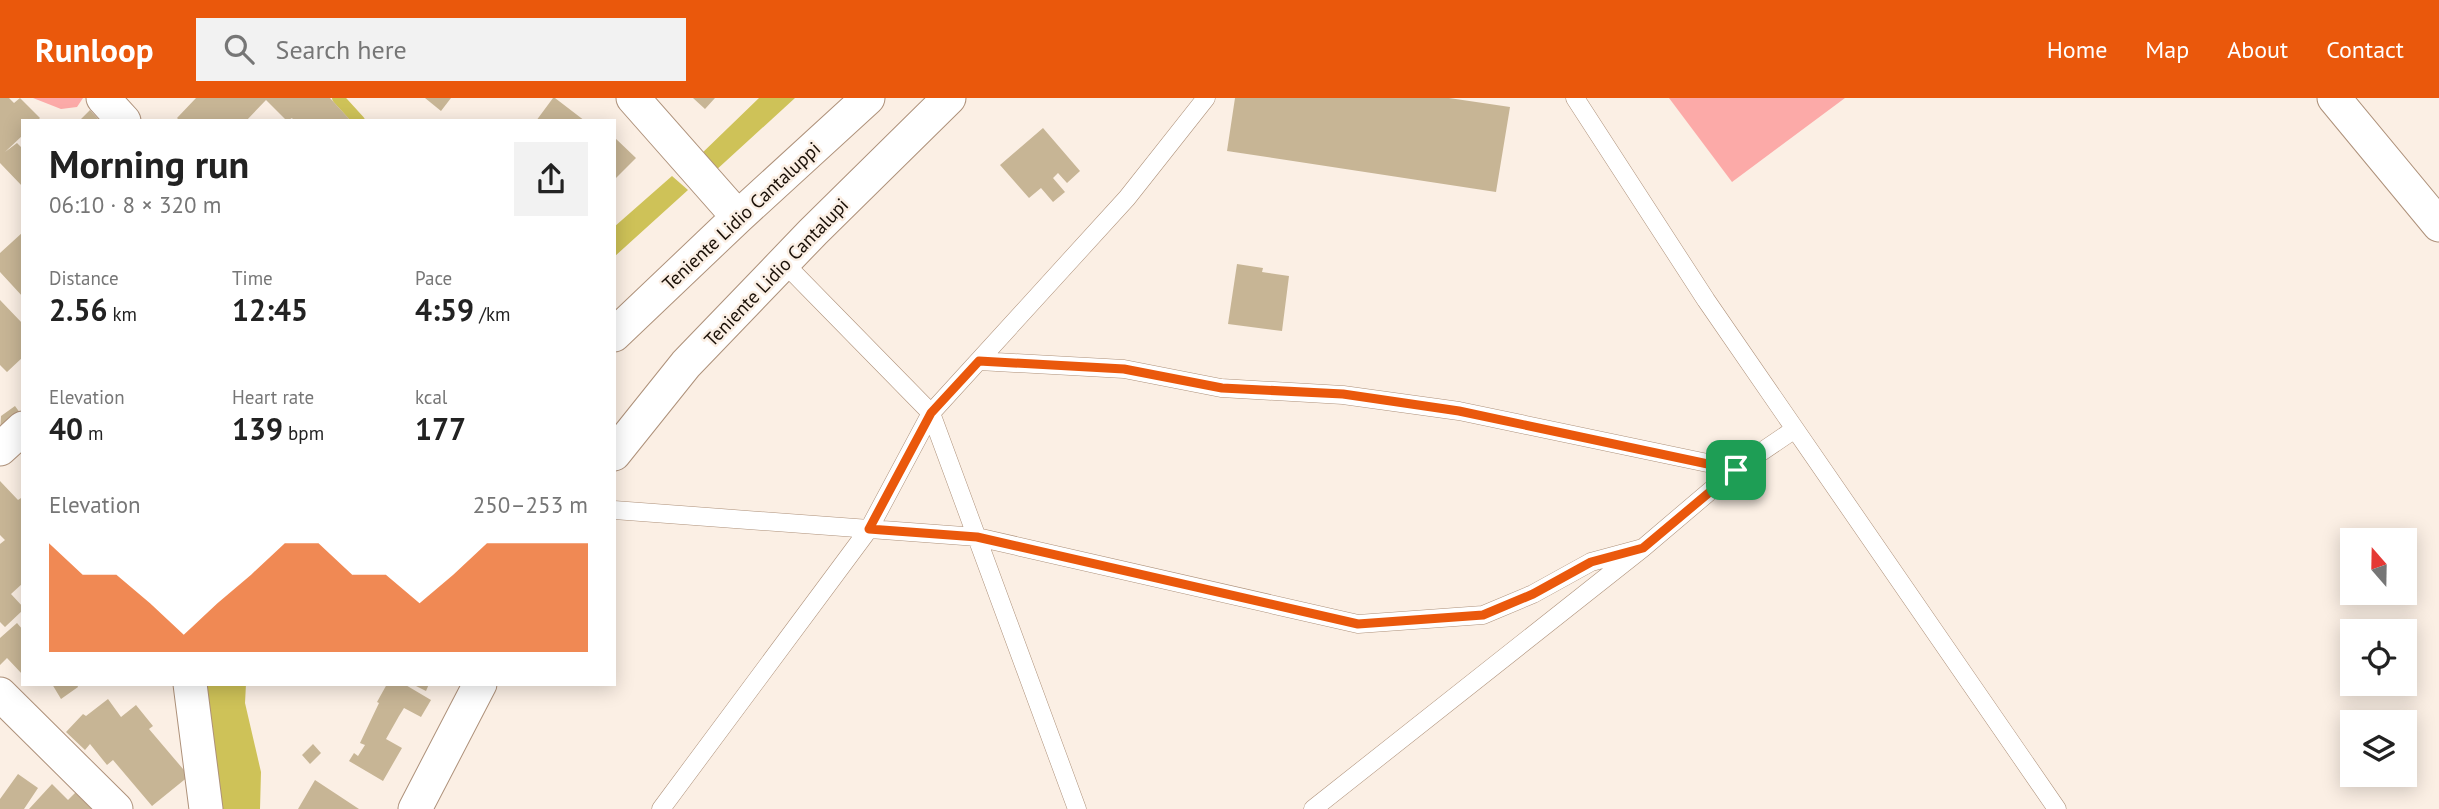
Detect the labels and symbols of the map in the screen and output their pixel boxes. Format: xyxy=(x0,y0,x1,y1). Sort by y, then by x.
street label: Teniente Lidio Cantaluppi xyxy=(657,137,825,295)
street label: Teniente Lidio Cantalupi xyxy=(699,193,853,351)
pin xyxy=(1706,440,1766,500)
north arrow xyxy=(2340,528,2417,606)

